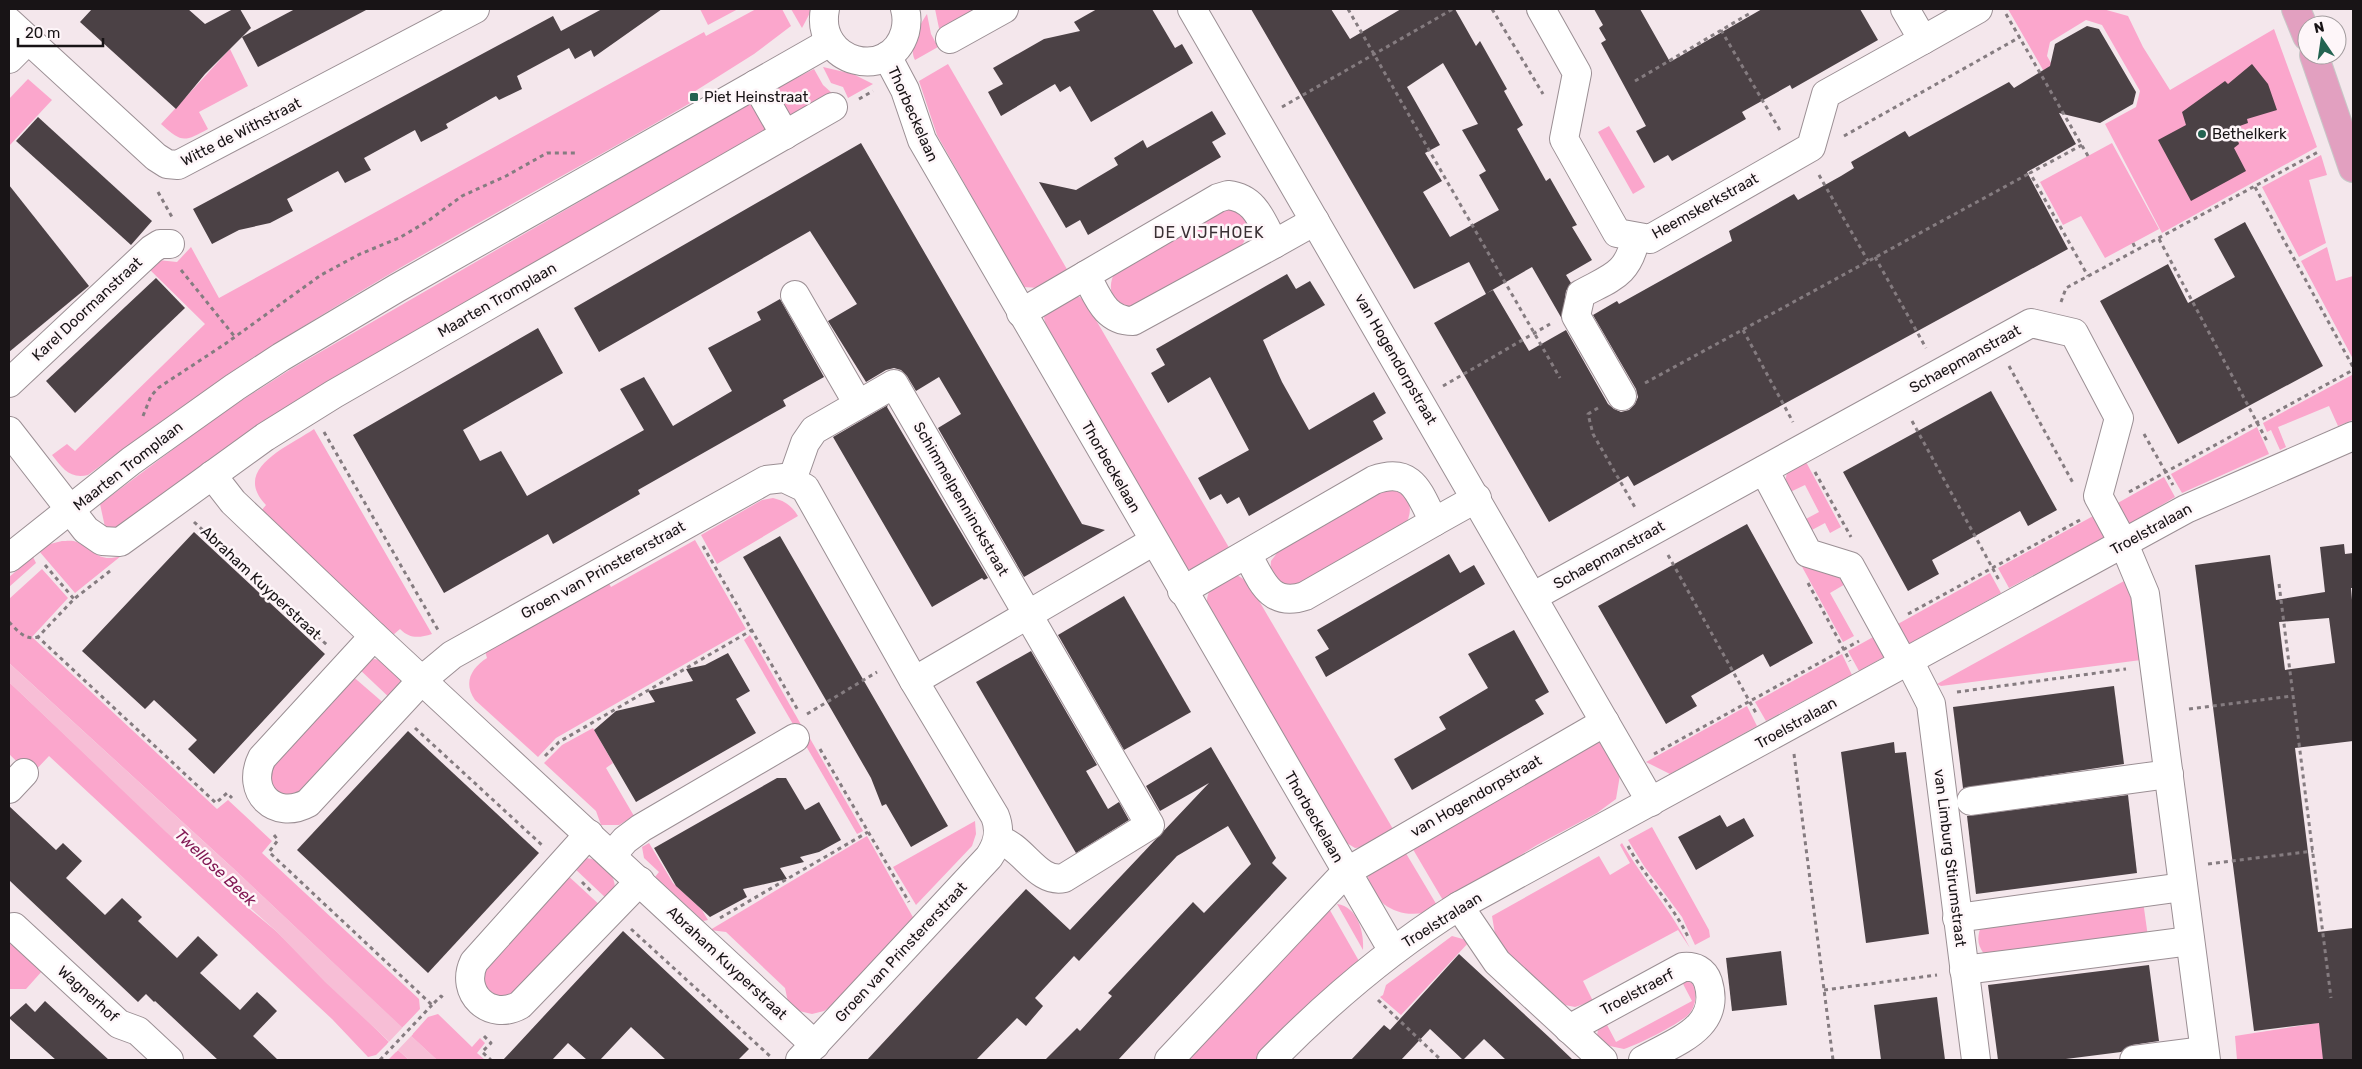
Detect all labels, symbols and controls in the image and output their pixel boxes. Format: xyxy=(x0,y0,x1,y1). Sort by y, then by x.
scale bar xyxy=(18,15,102,47)
north arrow xyxy=(2297,15,2347,65)
text: N xyxy=(2312,18,2326,37)
text: 20 m xyxy=(25,24,60,42)
street label: Thorbeckelaan xyxy=(884,64,942,164)
place label: Piet Heinstraat xyxy=(704,88,809,106)
marker: Piet Heinstraat xyxy=(688,91,700,103)
street label: Witte de Withstraat xyxy=(178,94,304,170)
place label: Bethelkerk xyxy=(2212,125,2287,143)
marker: Bethelkerk xyxy=(2196,128,2208,140)
street label: Heemskerkstraat xyxy=(1649,169,1762,243)
district label: DE VIJFHOEK xyxy=(1153,223,1265,242)
street label: Karel Doormanstraat xyxy=(28,253,146,365)
street label: Maarten Tromplaan xyxy=(434,259,560,341)
street label: van Hogendorpstraat xyxy=(1351,290,1441,428)
street label: Schaepmanstraat xyxy=(1906,321,2024,397)
street label: Maarten Tromplaan xyxy=(70,418,186,514)
street label: Thorbeckelaan xyxy=(1078,418,1144,516)
street label: Schimmelpenninckstraat xyxy=(910,419,1013,579)
street label: Troelstralaan xyxy=(2107,499,2195,559)
street label: Groen van Prinstererstraat xyxy=(518,517,688,623)
street label: Schaepmanstraat xyxy=(1550,517,1668,593)
street label: Abraham Kuyperstraat xyxy=(197,523,325,643)
street label: Troelstralaan xyxy=(1752,693,1840,753)
street label: van Hogendorpstraat xyxy=(1407,751,1545,841)
street label: Thorbeckelaan xyxy=(1281,768,1347,866)
street label: van Limburg Stirumstraat xyxy=(1930,768,1970,948)
water label: Twellose Beek xyxy=(171,825,261,910)
street label: Groen van Prinstererstraat xyxy=(831,878,971,1026)
street label: Troelstralaan xyxy=(1399,888,1485,952)
street label: Abraham Kuyperstraat xyxy=(663,903,791,1023)
street label: Wagnerhof xyxy=(54,962,122,1026)
street label: Troelstraerf xyxy=(1597,965,1677,1019)

